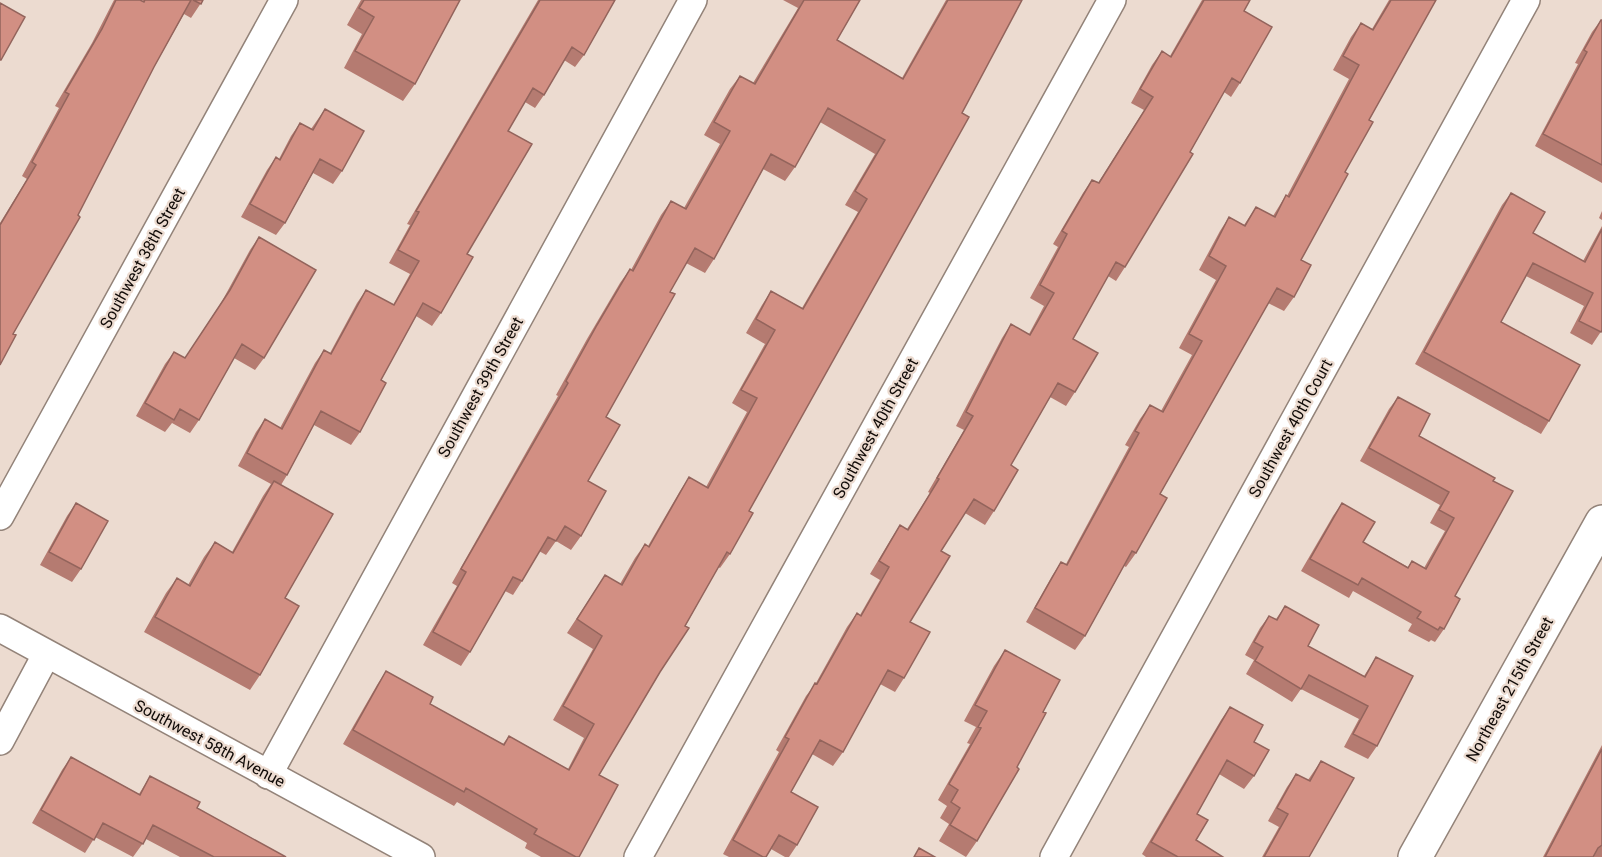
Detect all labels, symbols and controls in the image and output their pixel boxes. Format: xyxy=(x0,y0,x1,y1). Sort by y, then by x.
street label: Southwest 38th Street xyxy=(96,185,189,332)
street label: Southwest 39th Street xyxy=(434,314,527,461)
street label: Southwest 40th Street xyxy=(829,355,922,502)
street label: Southwest 40th Court xyxy=(1245,356,1336,501)
street label: Northeast 215th Street xyxy=(1462,614,1557,765)
street label: Southwest 58th Avenue xyxy=(131,696,288,791)

